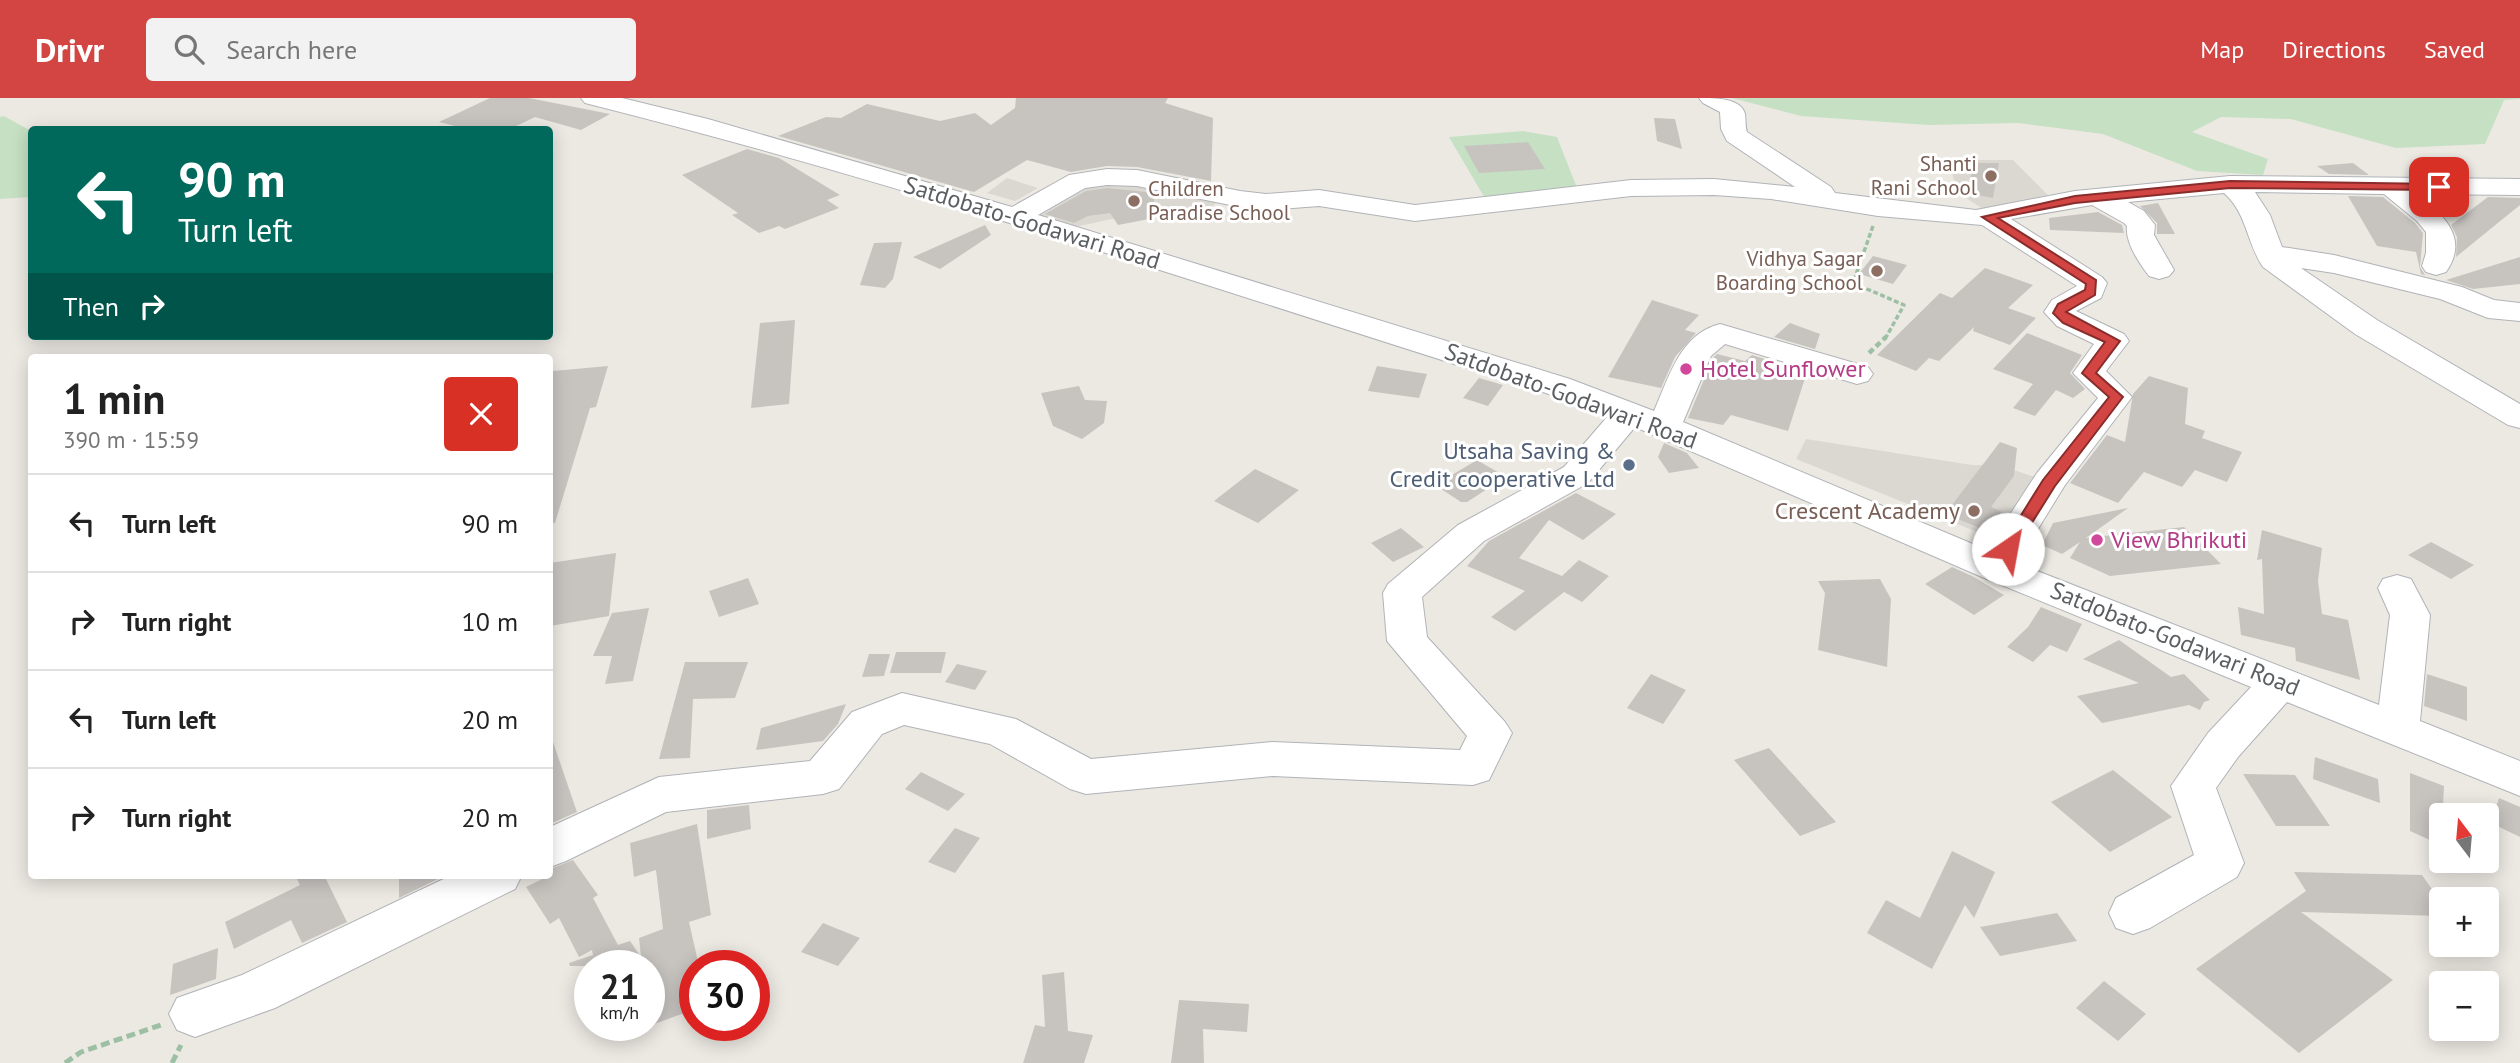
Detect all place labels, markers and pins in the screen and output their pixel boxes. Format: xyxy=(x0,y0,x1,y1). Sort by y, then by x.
place label: Shanti Rani School xyxy=(1871,150,1977,201)
pin xyxy=(2409,157,2469,217)
marker: Shanti Rani School xyxy=(1983,168,1999,184)
place label: Children Paradise School xyxy=(1148,175,1290,226)
marker: Children Paradise School xyxy=(1126,193,1142,209)
place label: Vidhya Sagar Boarding School xyxy=(1716,245,1863,296)
marker: Vidhya Sagar Boarding School xyxy=(1869,263,1885,279)
place label: Hotel Sunflower xyxy=(1700,353,1866,384)
marker: Hotel Sunflower xyxy=(1678,361,1694,377)
place label: Utsaha Saving & Credit cooperative Ltd xyxy=(1389,435,1615,494)
marker: Utsaha Saving & Credit cooperative Ltd xyxy=(1621,457,1637,473)
place label: Crescent Academy xyxy=(1775,495,1960,526)
marker: Crescent Academy xyxy=(1966,503,1982,519)
place label: View Bhrikuti xyxy=(2110,524,2247,555)
marker: View Bhrikuti xyxy=(2089,532,2105,548)

